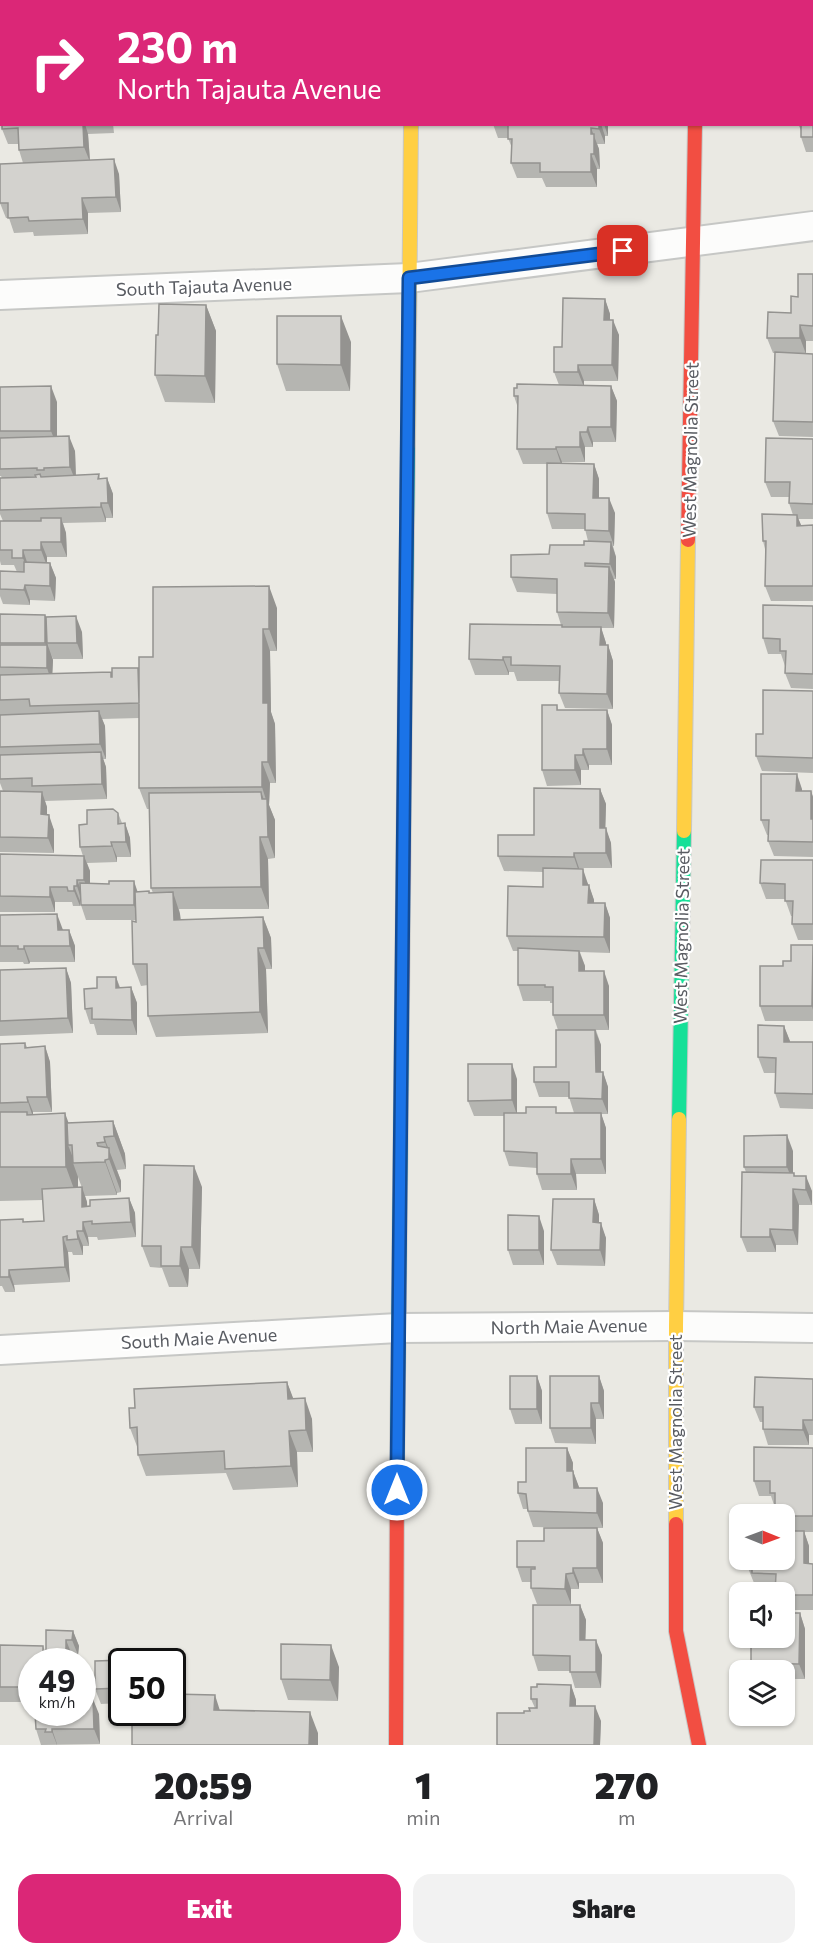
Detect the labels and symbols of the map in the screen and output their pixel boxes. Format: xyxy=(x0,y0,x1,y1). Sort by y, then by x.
pin xyxy=(597,225,648,276)
street label: South Tajauta Avenue xyxy=(116,272,292,300)
street label: West Magnolia Street xyxy=(677,362,703,538)
street label: West Magnolia Street xyxy=(668,848,694,1024)
street label: North Maie Avenue xyxy=(490,1314,648,1338)
street label: South Maie Avenue xyxy=(120,1323,278,1353)
street label: West Magnolia Street xyxy=(664,1334,686,1510)
position arrow xyxy=(365,1458,429,1522)
north arrow xyxy=(729,1504,795,1570)
speed limit sign: 50 xyxy=(108,1648,186,1726)

